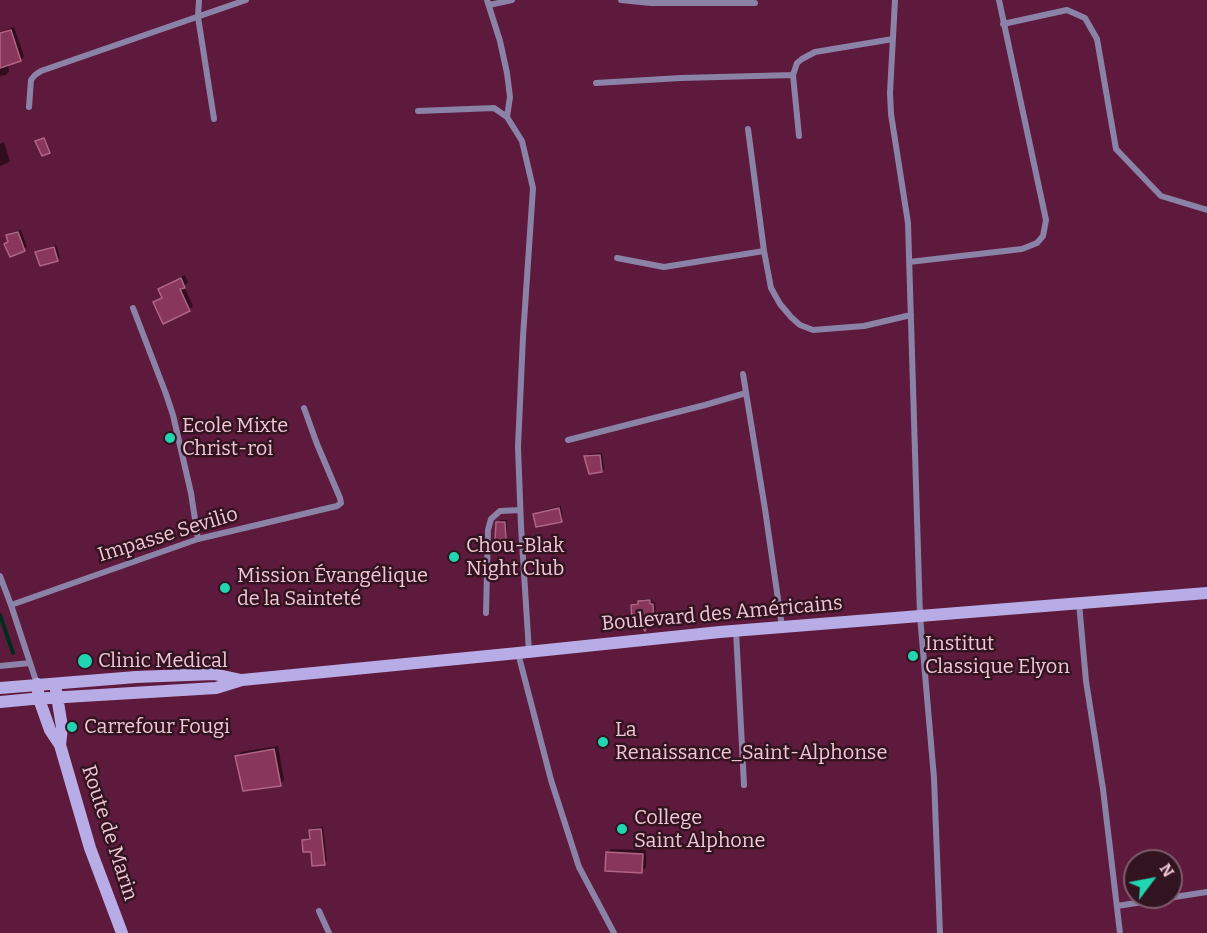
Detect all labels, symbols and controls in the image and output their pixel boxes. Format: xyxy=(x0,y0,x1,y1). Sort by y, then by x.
place label: Ecole Mixte Christ-roi xyxy=(182,414,288,461)
marker: Ecole Mixte Christ-roi xyxy=(163,431,177,445)
street label: Impasse Sevilio xyxy=(95,502,241,568)
place label: Chou-Blak Night Club xyxy=(466,534,564,581)
marker: Chou-Blak Night Club xyxy=(447,550,461,564)
place label: Mission Évangélique de la Sainteté xyxy=(237,564,428,611)
marker: Mission Évangélique de la Sainteté xyxy=(218,581,232,595)
street label: Boulevard des Américains xyxy=(600,592,844,636)
place label: Institut Classique Elyon xyxy=(925,632,1070,679)
place label: Clinic Medical xyxy=(98,649,228,673)
marker: Institut Classique Elyon xyxy=(906,649,920,663)
marker: Clinic Medical xyxy=(76,652,94,670)
place label: Carrefour Fougi xyxy=(84,715,230,739)
place label: La Renaissance_Saint-Alphonse xyxy=(615,718,887,765)
marker: Carrefour Fougi xyxy=(65,720,79,734)
marker: La Renaissance_Saint-Alphonse xyxy=(596,735,610,749)
street label: Route de Marin xyxy=(76,762,142,904)
place label: College Saint Alphone xyxy=(634,806,765,853)
marker: College Saint Alphone xyxy=(615,822,629,836)
north arrow xyxy=(1123,849,1183,909)
text: N xyxy=(1156,860,1178,881)

